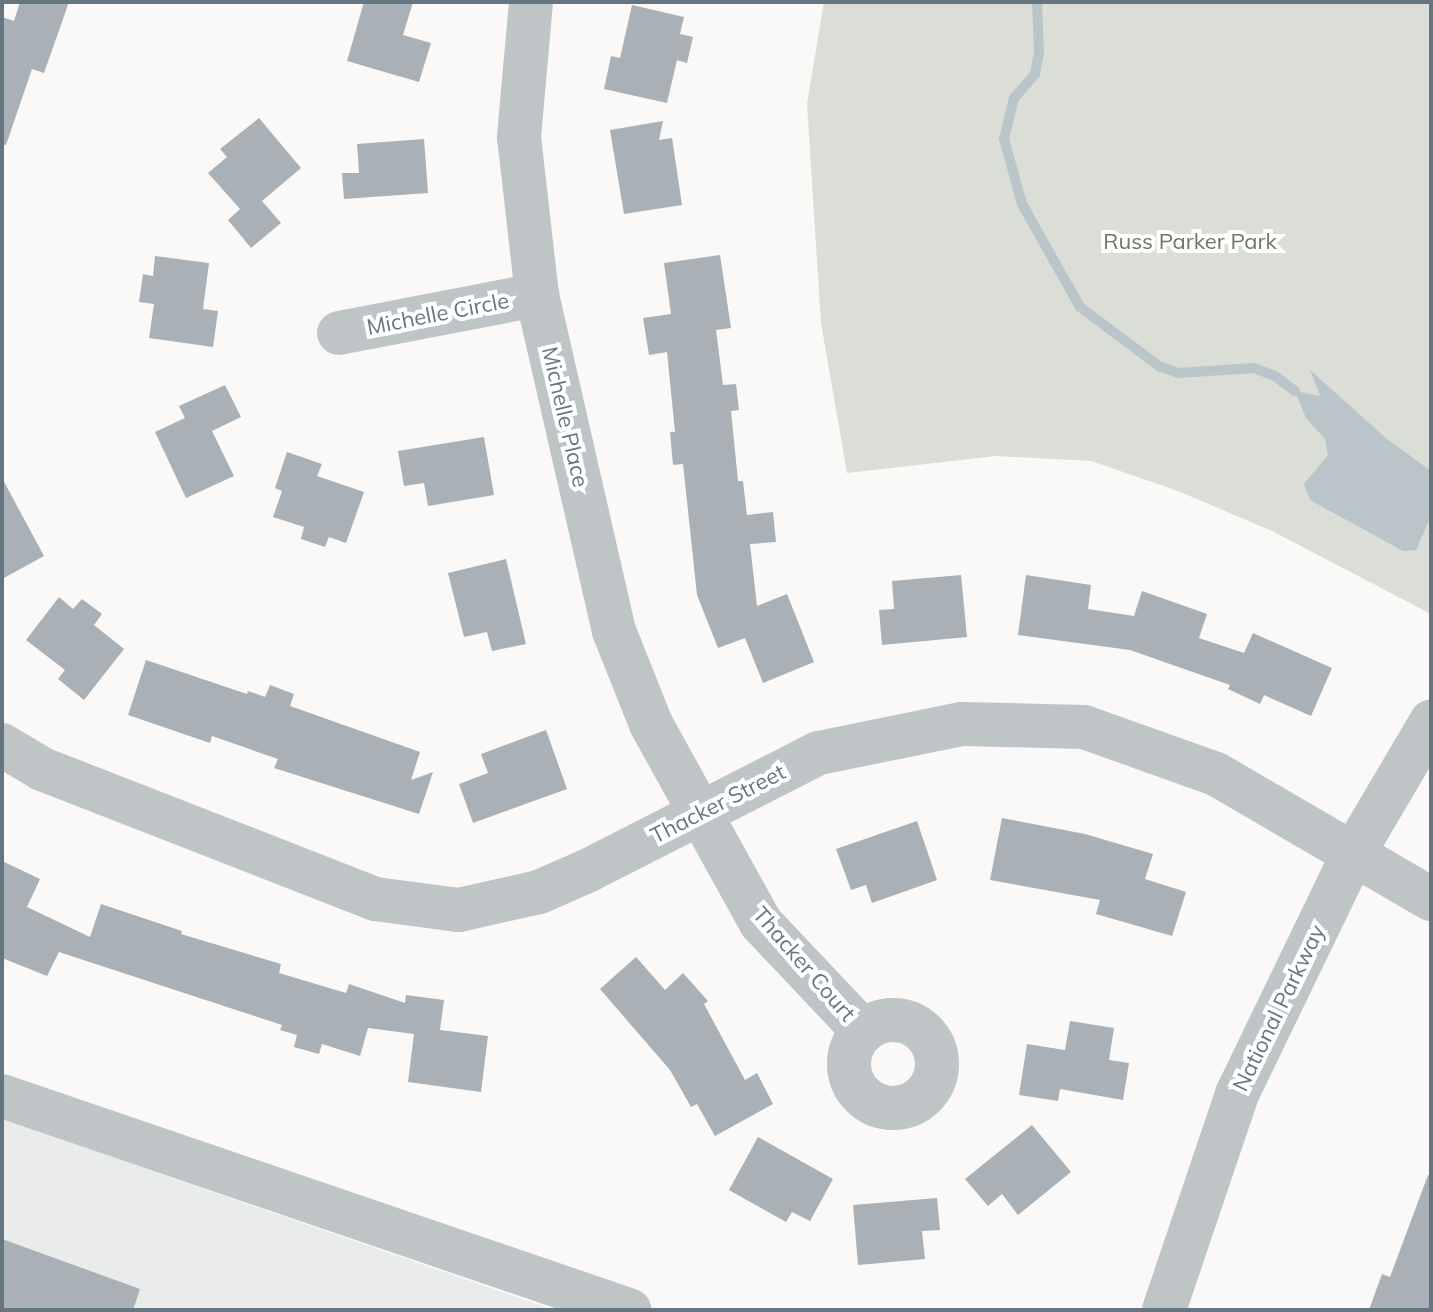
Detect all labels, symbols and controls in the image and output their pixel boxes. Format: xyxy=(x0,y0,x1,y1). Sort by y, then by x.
park label: Russ Parker Park xyxy=(1103,229,1277,255)
street label: Michelle Circle xyxy=(365,287,511,341)
street label: Michelle Place xyxy=(536,344,594,490)
street label: Thacker Street xyxy=(646,759,790,849)
street label: Thacker Court xyxy=(747,901,861,1027)
street label: National Parkway xyxy=(1227,921,1331,1095)

